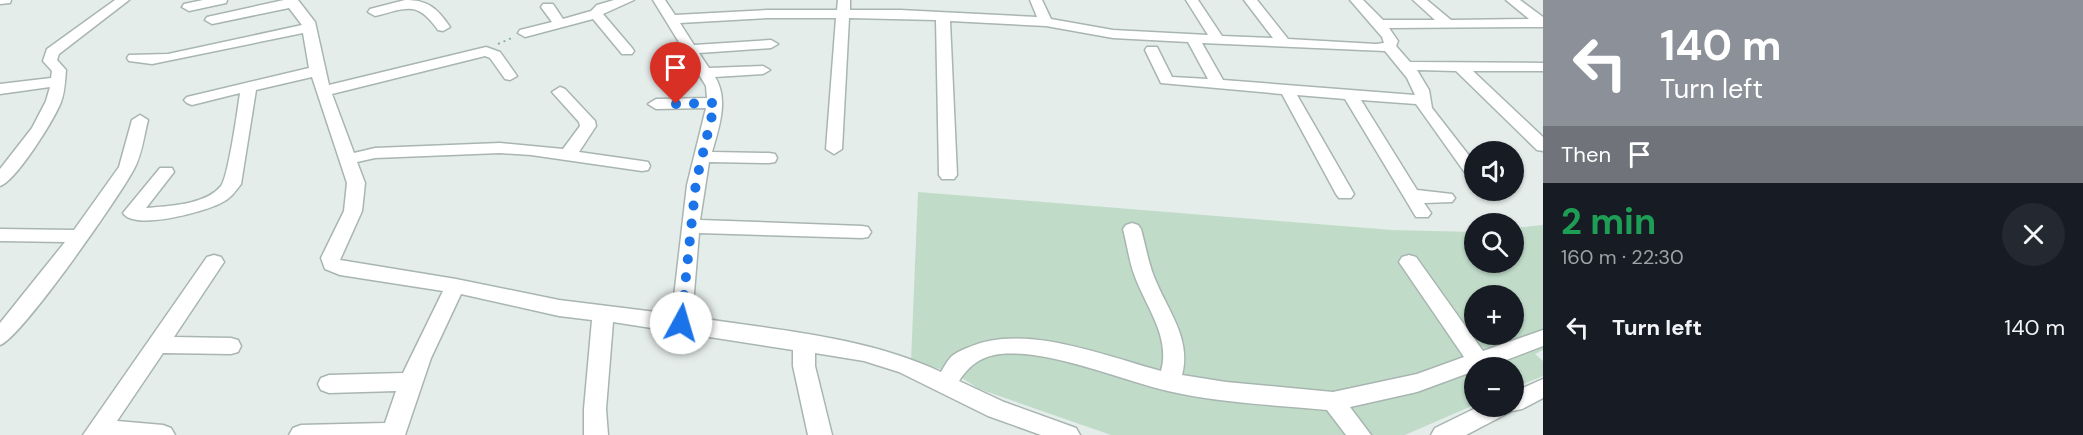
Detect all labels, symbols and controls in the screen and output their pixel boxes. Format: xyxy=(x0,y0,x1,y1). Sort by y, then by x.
text: 140 m xyxy=(1660,18,1782,73)
icon: left xyxy=(1561,24,1639,102)
pin xyxy=(650,42,701,104)
icon: arrive xyxy=(659,51,692,84)
text: Turn left xyxy=(1660,71,1763,106)
icon: arrive xyxy=(1623,138,1656,171)
text: Then xyxy=(1561,140,1611,169)
map controls xyxy=(1464,141,1524,417)
button: sound xyxy=(1464,141,1524,201)
text: 2 min xyxy=(1561,198,1656,245)
button: close xyxy=(2002,203,2065,266)
button: search xyxy=(1464,213,1524,273)
text: 160 m · 22:30 xyxy=(1561,244,1684,270)
button: + xyxy=(1464,285,1524,345)
position arrow xyxy=(649,291,713,355)
icon: left xyxy=(1561,311,1594,344)
text: Turn left xyxy=(1612,313,1702,342)
text: 140 m xyxy=(2004,313,2065,342)
button: − xyxy=(1464,357,1524,417)

